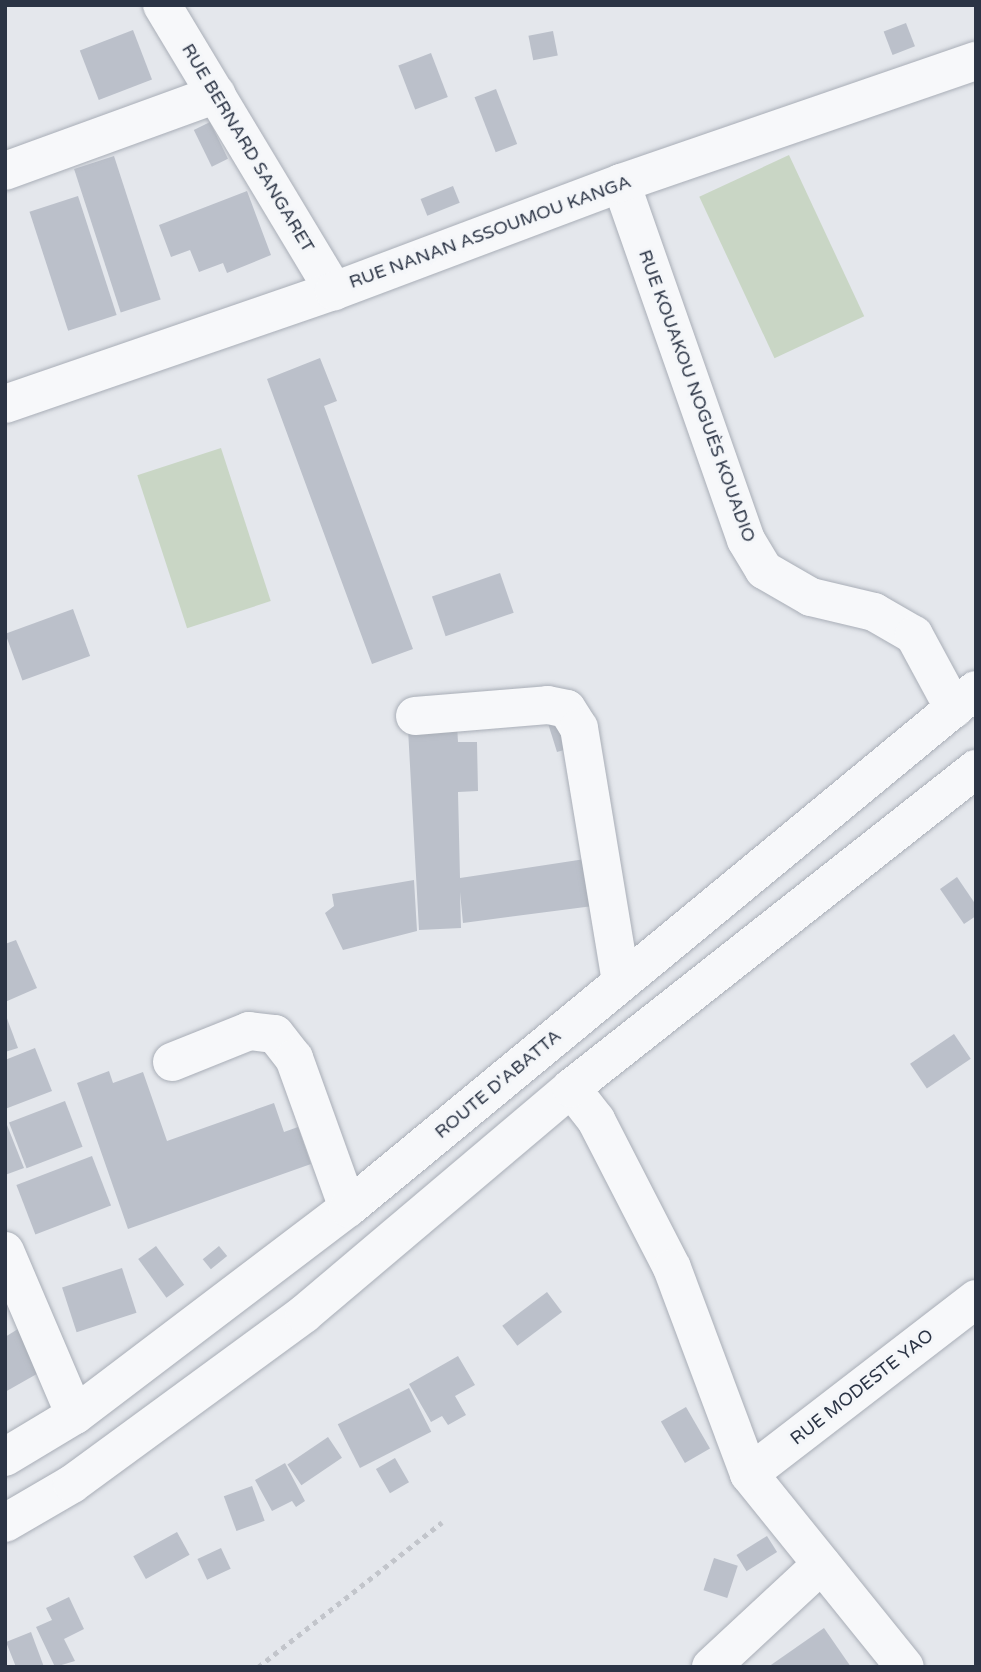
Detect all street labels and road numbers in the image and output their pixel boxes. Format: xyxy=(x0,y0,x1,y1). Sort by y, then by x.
street label: RUE BERNARD SANGARET xyxy=(177,40,319,256)
street label: RUE NANAN ASSOUMOU KANGA xyxy=(346,171,634,293)
street label: RUE KOUAKOU NOGUÈS KOUADIO xyxy=(634,247,760,545)
street label: ROUTE D'ABATTA xyxy=(430,1025,566,1143)
street label: RUE MODESTE YAO xyxy=(786,1324,938,1450)

